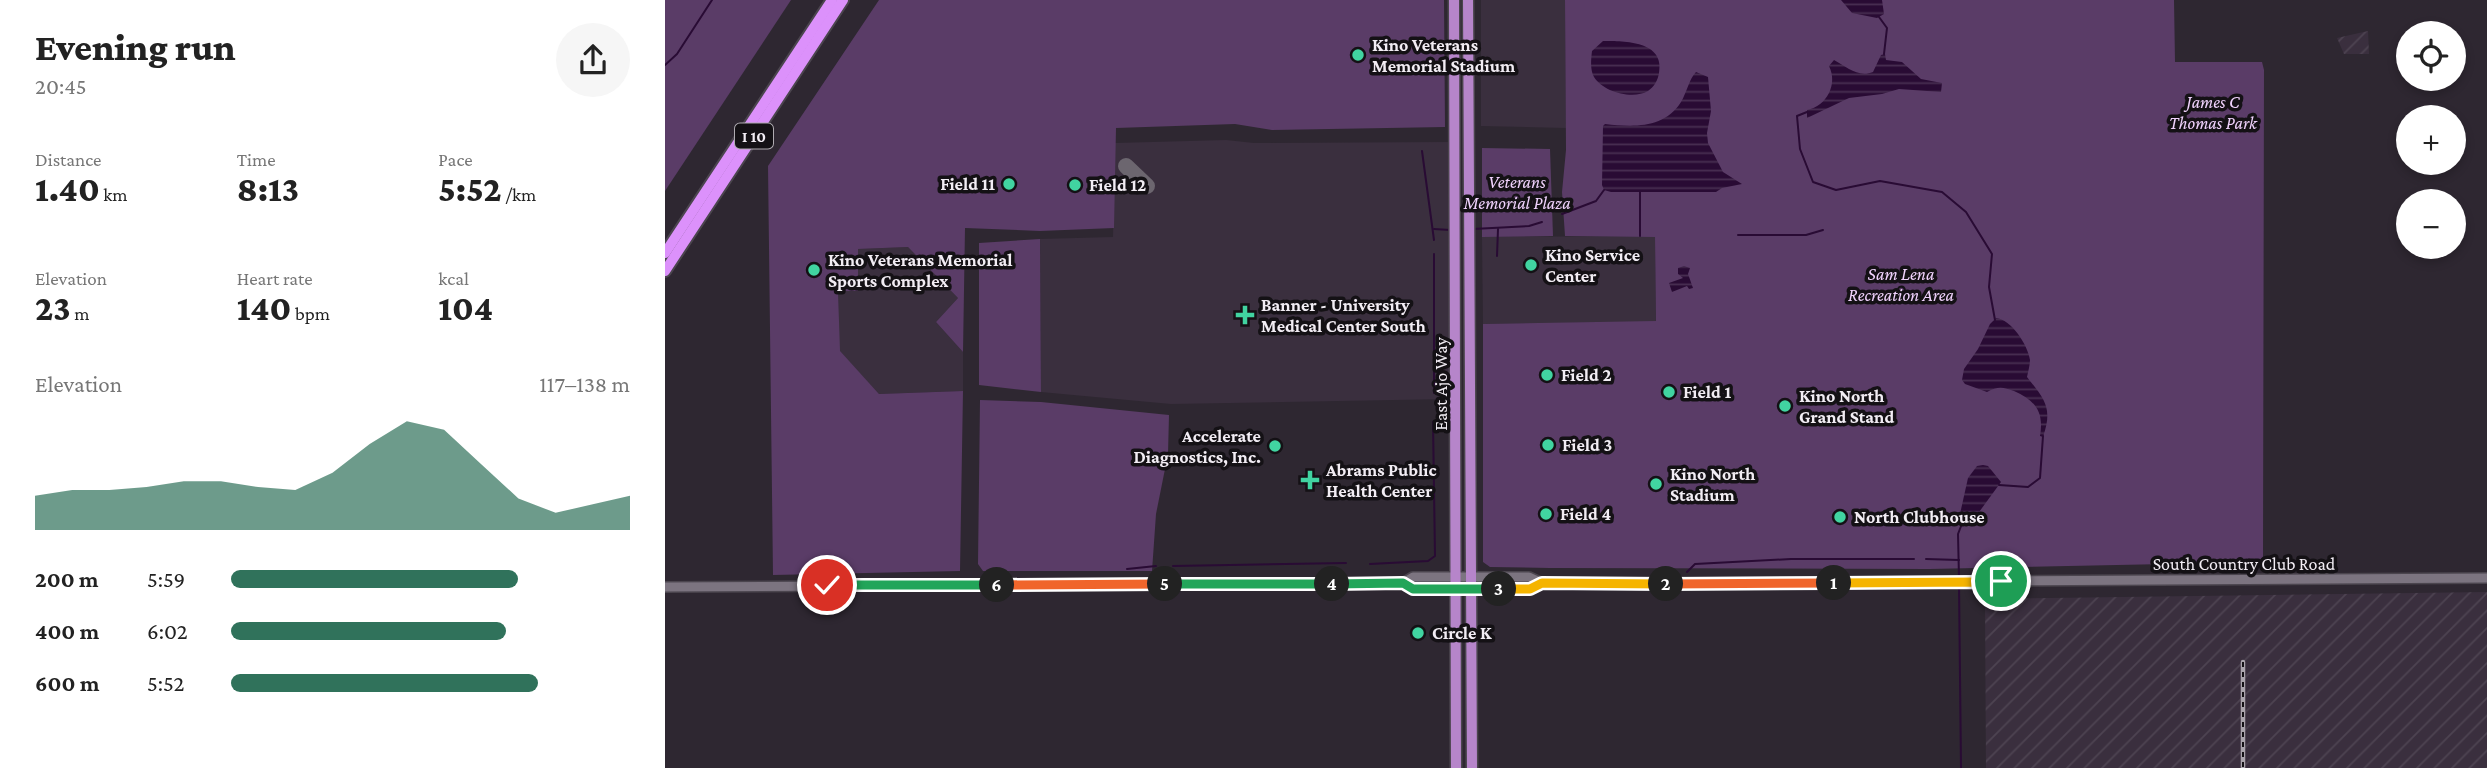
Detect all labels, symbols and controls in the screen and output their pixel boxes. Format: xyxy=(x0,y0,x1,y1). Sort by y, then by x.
map controls xyxy=(2396,21,2466,259)
button: locate xyxy=(2396,21,2466,91)
button: share xyxy=(556,23,630,97)
text: Evening run xyxy=(35,26,236,68)
place label: Kino Veterans Memorial Stadium xyxy=(1372,35,1516,76)
marker: Kino Veterans Memorial Stadium xyxy=(1350,47,1366,63)
text: 20:45 xyxy=(35,73,87,99)
park label: James C Thomas Park xyxy=(2169,92,2258,133)
button: + xyxy=(2396,105,2466,175)
road number: I 10 xyxy=(735,124,773,148)
text: Distance xyxy=(35,149,101,170)
text: Time xyxy=(237,149,276,170)
text: Pace xyxy=(438,149,473,170)
text: 1.40 xyxy=(35,170,100,209)
text: 8:13 xyxy=(237,170,299,209)
text: 5:52 xyxy=(438,170,502,209)
park label: Veterans Memorial Plaza xyxy=(1462,172,1571,213)
place label: Field 11 xyxy=(940,174,995,194)
place label: Field 12 xyxy=(1089,175,1146,195)
marker: Field 11 xyxy=(1001,176,1017,192)
marker: Field 12 xyxy=(1067,177,1083,193)
text: km xyxy=(100,184,128,205)
text: /km xyxy=(502,184,536,205)
button: − xyxy=(2396,189,2466,259)
place label: Kino Service Center xyxy=(1545,245,1640,286)
place label: Kino Veterans Memorial Sports Complex xyxy=(828,250,1013,291)
marker: Kino Service Center xyxy=(1523,257,1539,273)
marker: Kino Veterans Memorial Sports Complex xyxy=(806,262,822,278)
park label: Sam Lena Recreation Area xyxy=(1848,264,1954,305)
text: Elevation xyxy=(35,268,107,289)
text: Heart rate xyxy=(237,268,313,289)
text: kcal xyxy=(438,268,469,289)
text: 23 xyxy=(35,289,71,328)
text: 140 xyxy=(237,289,291,328)
text: 104 xyxy=(438,289,493,328)
place label: Banner - University Medical Center South xyxy=(1261,295,1427,336)
text: m xyxy=(71,303,90,324)
text: bpm xyxy=(291,303,330,324)
marker: Banner - University Medical Center South xyxy=(1235,305,1255,325)
street label: East Ajo Way xyxy=(1431,336,1452,431)
place label: Field 2 xyxy=(1561,365,1612,385)
marker: Field 2 xyxy=(1539,367,1555,383)
text: Elevation xyxy=(35,371,122,397)
text: 117–138 m xyxy=(539,371,630,397)
place label: Field 1 xyxy=(1683,382,1731,402)
marker: Field 1 xyxy=(1661,384,1677,400)
place label: Kino North Grand Stand xyxy=(1799,386,1894,427)
marker: Kino North Grand Stand xyxy=(1777,398,1793,414)
place label: Accelerate Diagnostics, Inc. xyxy=(1133,426,1261,467)
place label: Field 3 xyxy=(1562,435,1612,455)
marker: Field 3 xyxy=(1540,437,1556,453)
marker: Accelerate Diagnostics, Inc. xyxy=(1267,438,1283,454)
place label: Abrams Public Health Center xyxy=(1325,460,1437,501)
place label: Kino North Stadium xyxy=(1670,464,1756,505)
marker: Abrams Public Health Center xyxy=(1300,470,1320,490)
marker: Kino North Stadium xyxy=(1648,476,1664,492)
place label: Field 4 xyxy=(1560,504,1611,524)
marker: Field 4 xyxy=(1538,506,1554,522)
place label: North Clubhouse xyxy=(1854,507,1985,527)
marker: North Clubhouse xyxy=(1832,509,1848,525)
pin xyxy=(1971,551,2031,611)
street label: South Country Club Road xyxy=(2153,554,2336,574)
pin xyxy=(797,555,857,615)
icon: arrive xyxy=(1982,562,2020,600)
text: 200 m xyxy=(35,566,99,592)
text: 5:59 xyxy=(147,566,185,592)
icon: check xyxy=(808,566,846,604)
pin: 5 xyxy=(1147,566,1183,602)
pin: 4 xyxy=(1315,566,1349,602)
pin: 2 xyxy=(1649,566,1683,602)
pin: 1 xyxy=(1817,566,1851,600)
pin: 6 xyxy=(979,568,1015,602)
pin: 3 xyxy=(1481,572,1517,606)
text: 1 xyxy=(1830,572,1837,593)
text: 5 xyxy=(1160,573,1169,594)
text: 4 xyxy=(1326,573,1337,594)
text: 2 xyxy=(1661,573,1670,594)
text: 6 xyxy=(991,574,1002,595)
text: 3 xyxy=(1494,578,1503,599)
text: 400 m xyxy=(35,618,99,644)
text: 6:02 xyxy=(147,618,188,644)
place label: Circle K xyxy=(1432,623,1492,643)
marker: Circle K xyxy=(1410,625,1426,641)
text: 600 m xyxy=(35,670,99,696)
text: 5:52 xyxy=(147,670,184,696)

